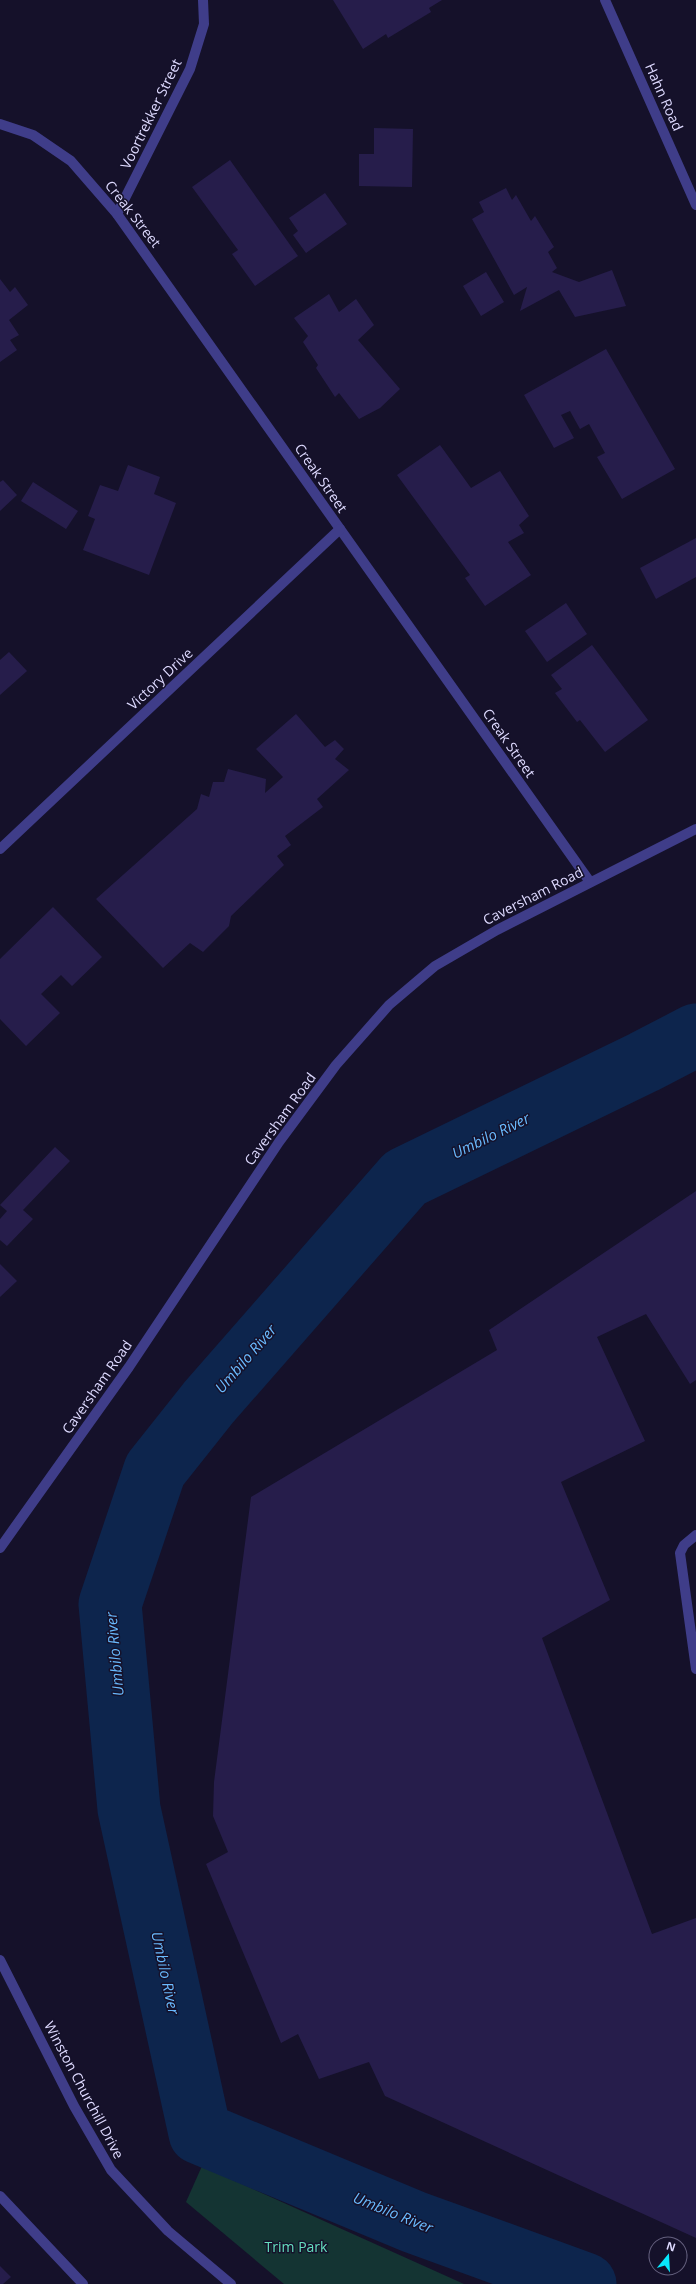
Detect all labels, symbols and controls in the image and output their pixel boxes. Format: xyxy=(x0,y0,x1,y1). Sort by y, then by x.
street label: Voortrekker Street xyxy=(116,55,186,172)
street label: Hahn Road xyxy=(641,60,688,134)
street label: Creak Street xyxy=(101,176,166,251)
street label: Creak Street xyxy=(291,439,352,516)
street label: Victory Drive xyxy=(123,643,196,714)
street label: Creak Street xyxy=(479,704,540,781)
street label: Caversham Road xyxy=(479,862,586,929)
street label: Caversham Road xyxy=(240,1069,320,1169)
water label: Umbilo River xyxy=(448,1107,534,1163)
water label: Umbilo River xyxy=(210,1319,281,1397)
street label: Caversham Road xyxy=(57,1336,136,1437)
water label: Umbilo River xyxy=(100,1610,128,1697)
water label: Umbilo River xyxy=(147,1929,185,2017)
street label: Winston Churchill Drive xyxy=(40,2018,129,2162)
water label: Umbilo River xyxy=(350,2187,437,2238)
north arrow xyxy=(648,2236,688,2276)
park label: Trim Park xyxy=(265,2237,328,2256)
text: N xyxy=(665,2237,678,2255)

